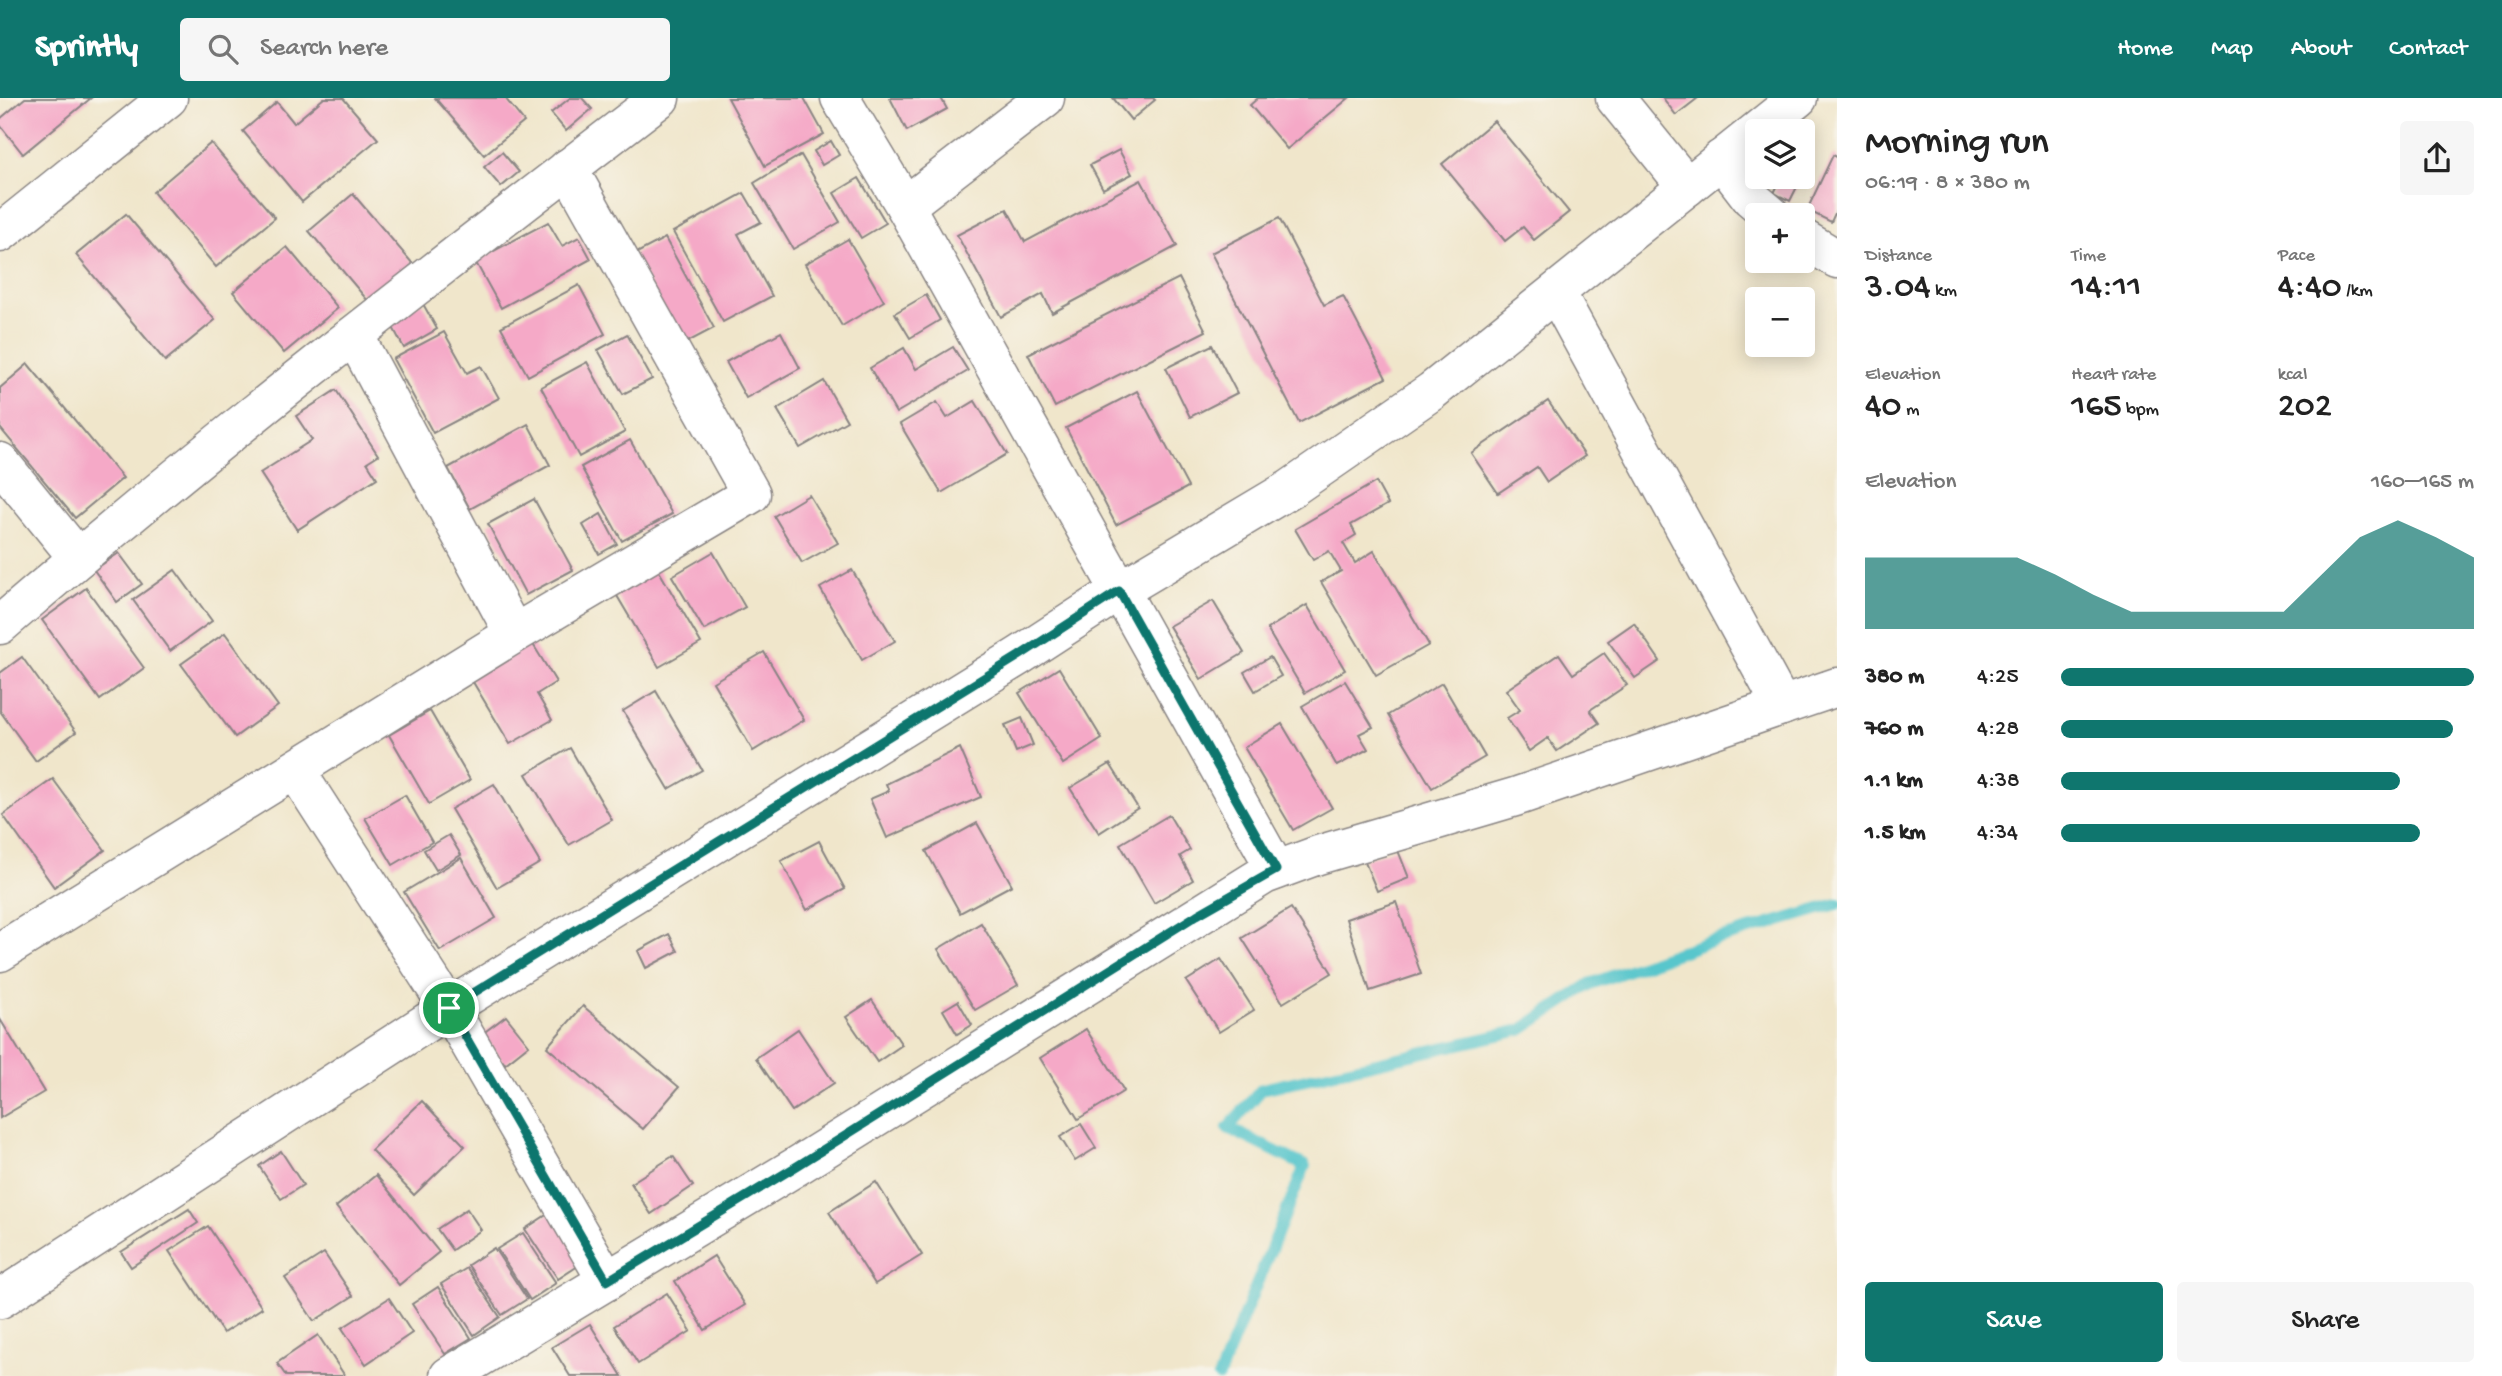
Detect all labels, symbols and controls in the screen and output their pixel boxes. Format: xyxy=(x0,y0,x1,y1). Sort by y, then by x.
search box xyxy=(180,18,670,81)
text: Sprintly xyxy=(35,30,138,68)
icon: search xyxy=(204,30,242,68)
text: Search here xyxy=(260,34,388,65)
text: Home xyxy=(2117,35,2173,64)
text: Map xyxy=(2211,35,2253,64)
text: About xyxy=(2291,35,2351,64)
text: Contact xyxy=(2389,35,2467,64)
map controls xyxy=(1745,119,1815,357)
button: layers xyxy=(1745,119,1815,189)
button: share xyxy=(2400,121,2474,195)
text: Morning run xyxy=(1865,122,2049,166)
text: 06:19 · 8 × 380 m xyxy=(1865,170,2030,197)
button: + xyxy=(1745,203,1815,273)
text: Distance xyxy=(1865,245,1932,268)
text: Time xyxy=(2071,245,2106,268)
text: Pace xyxy=(2278,245,2315,268)
text: 3.04 xyxy=(1865,268,1931,309)
text: 14:11 xyxy=(2071,268,2141,309)
text: 4:40 xyxy=(2278,268,2342,309)
text: km xyxy=(1931,280,1957,303)
text: /km xyxy=(2342,280,2373,303)
button: − xyxy=(1745,287,1815,357)
text: Elevation xyxy=(1865,364,1941,387)
text: Heart rate xyxy=(2071,364,2156,387)
text: kcal xyxy=(2278,364,2307,387)
text: 40 xyxy=(1865,387,1901,428)
text: 165 xyxy=(2071,387,2122,428)
text: 202 xyxy=(2278,387,2332,428)
text: m xyxy=(1901,399,1919,422)
text: bpm xyxy=(2122,399,2159,422)
text: Elevation xyxy=(1865,469,1956,496)
text: 160–165 m xyxy=(2371,469,2474,496)
text: 380 m xyxy=(1865,664,1924,691)
text: 4:25 xyxy=(1977,664,2018,691)
text: 760 m xyxy=(1865,716,1923,743)
text: 4:28 xyxy=(1977,716,2019,743)
text: 1.1 km xyxy=(1865,768,1923,795)
text: 4:38 xyxy=(1977,768,2020,795)
text: 1.5 km xyxy=(1865,820,1926,847)
text: 4:34 xyxy=(1977,820,2018,847)
pin xyxy=(419,978,479,1038)
icon: arrive xyxy=(430,989,468,1027)
button: Save xyxy=(1865,1282,2163,1362)
button: Share xyxy=(2177,1282,2474,1362)

